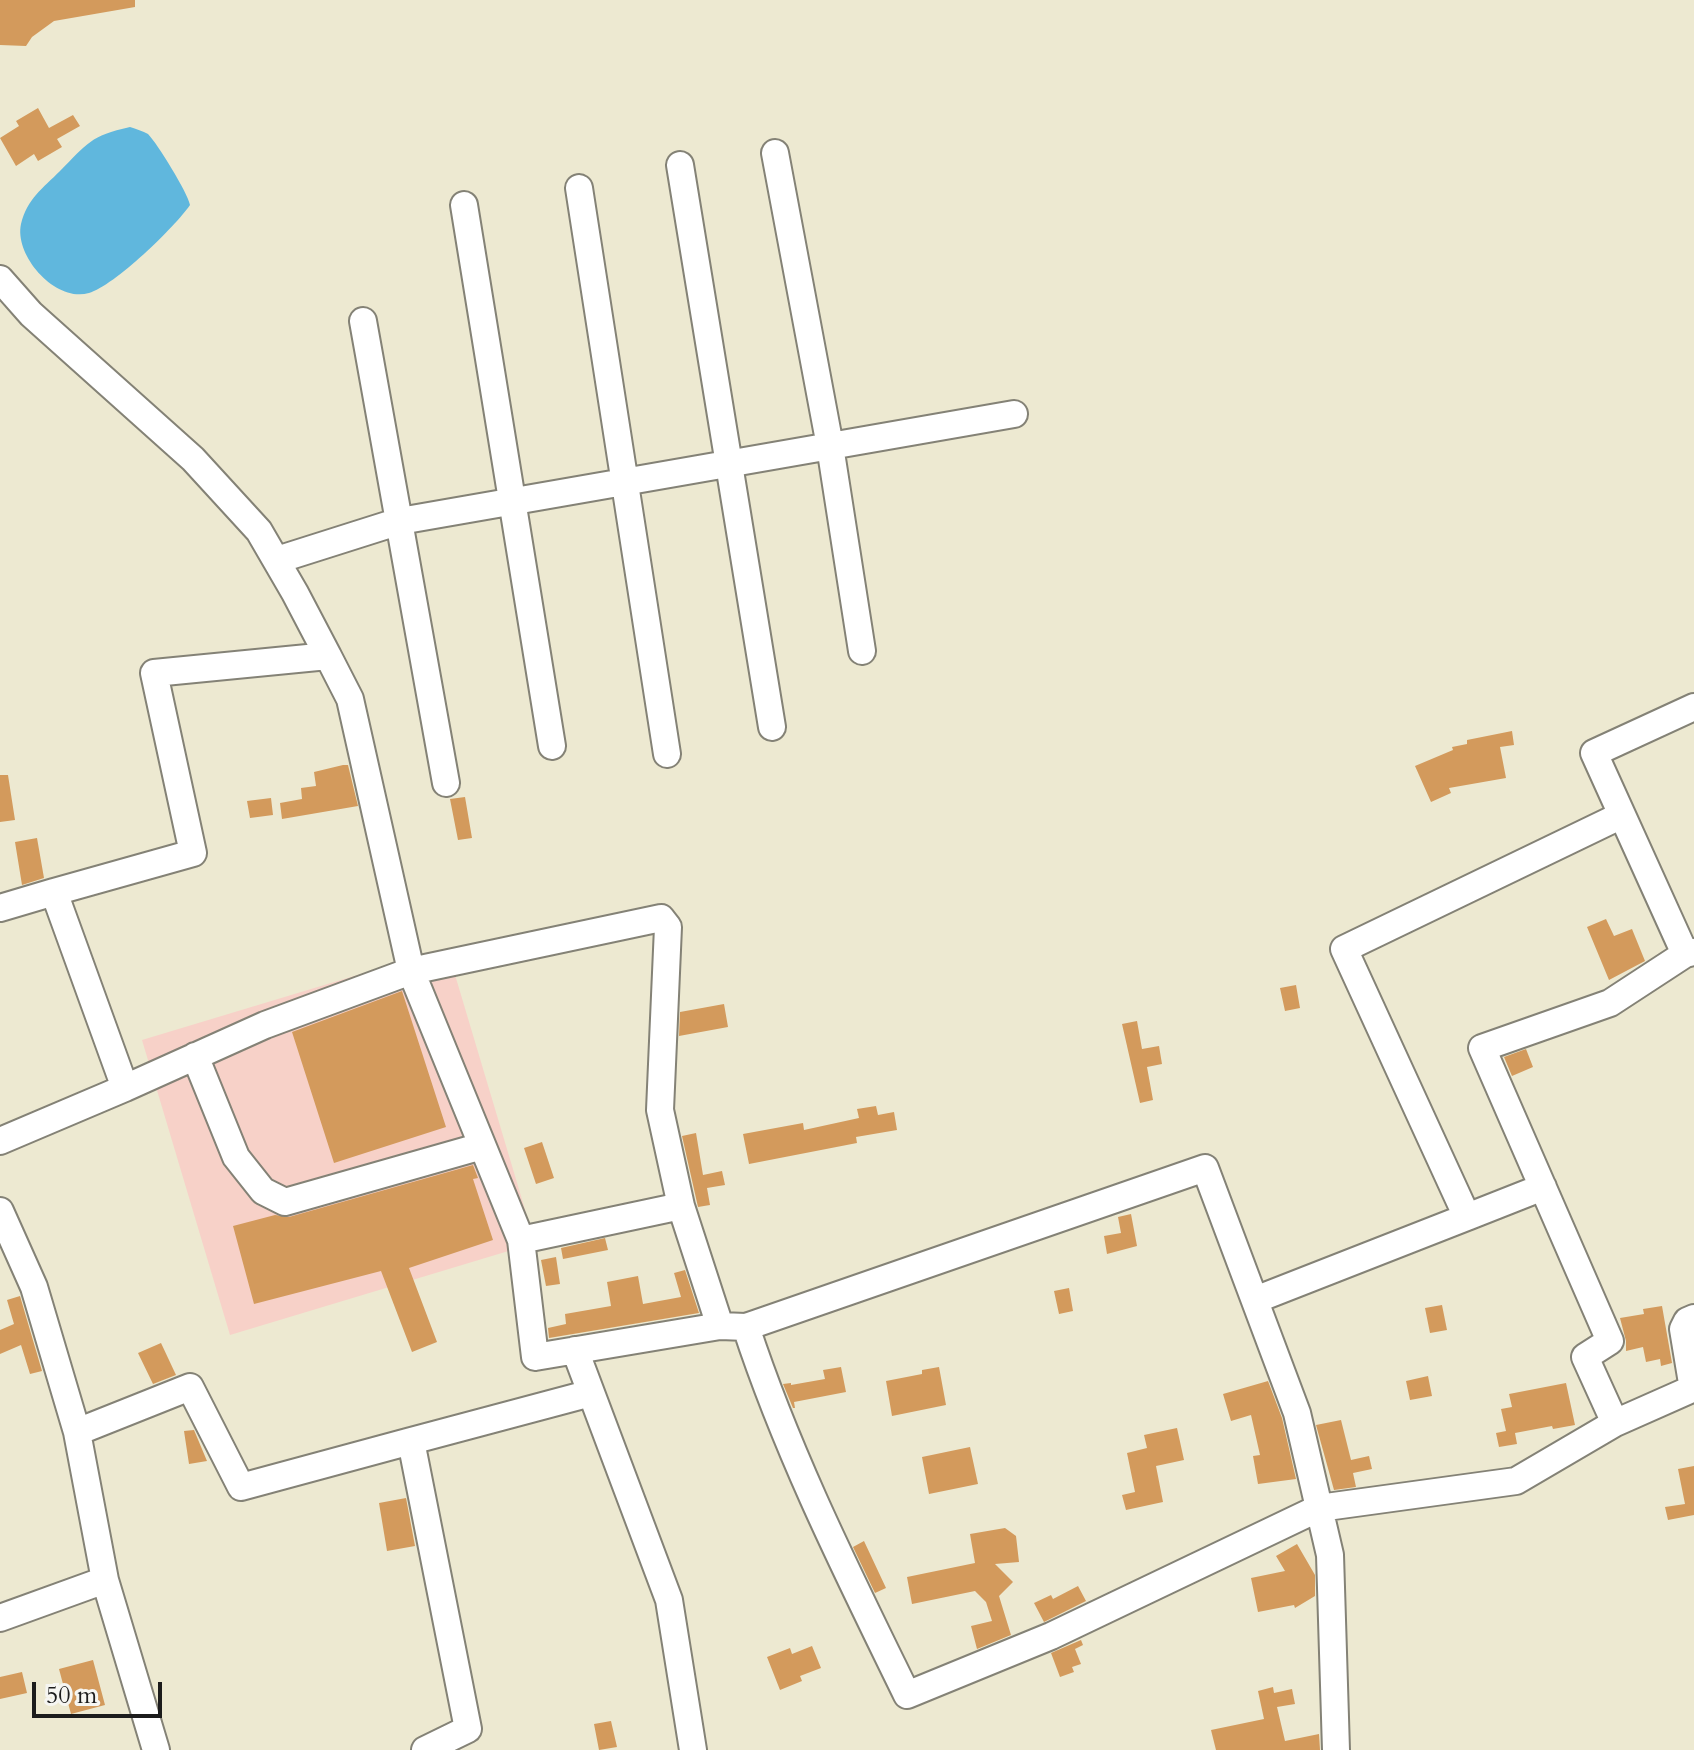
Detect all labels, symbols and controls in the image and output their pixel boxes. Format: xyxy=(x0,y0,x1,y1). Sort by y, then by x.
scale bar xyxy=(36,1666,166,1716)
text: 50 m xyxy=(46,1679,97,1712)

